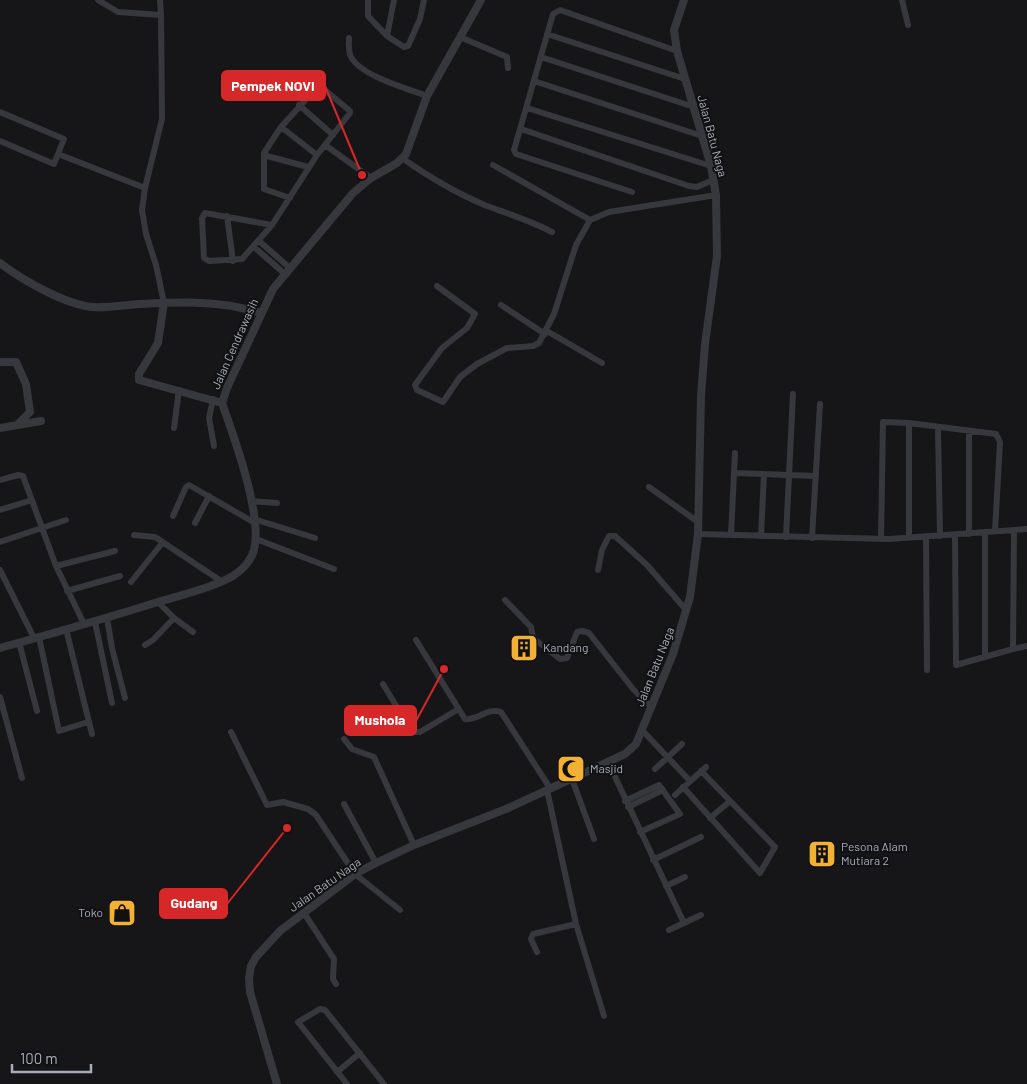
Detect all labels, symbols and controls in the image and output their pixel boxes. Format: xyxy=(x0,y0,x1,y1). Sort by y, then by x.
callout: Pempek NOVI xyxy=(222,71,325,100)
text: Pempek NOVI xyxy=(231,77,315,94)
street label: Jalan Batu Naga xyxy=(695,93,731,178)
street label: Jalan Cendrawasih xyxy=(208,296,260,391)
street label: Jalan Batu Naga xyxy=(632,625,676,708)
building icon: Kandang xyxy=(509,633,539,663)
place label: Kandang xyxy=(543,640,588,654)
callout: Mushola xyxy=(345,706,416,735)
text: Mushola xyxy=(355,711,405,728)
mosque icon: Masjid xyxy=(556,754,586,784)
place label: Masjid xyxy=(590,761,623,775)
building icon: Pesona Alam Mutiara 2 xyxy=(807,839,837,869)
place label: Pesona Alam Mutiara 2 xyxy=(841,839,908,867)
street label: Jalan Batu Naga xyxy=(286,854,363,914)
callout: Gudang xyxy=(160,889,227,918)
text: Gudang xyxy=(171,894,218,911)
shop icon: Toko xyxy=(107,898,137,928)
place label: Toko xyxy=(78,905,103,919)
scale bar xyxy=(12,1042,91,1074)
text: 100 m xyxy=(20,1049,58,1067)

